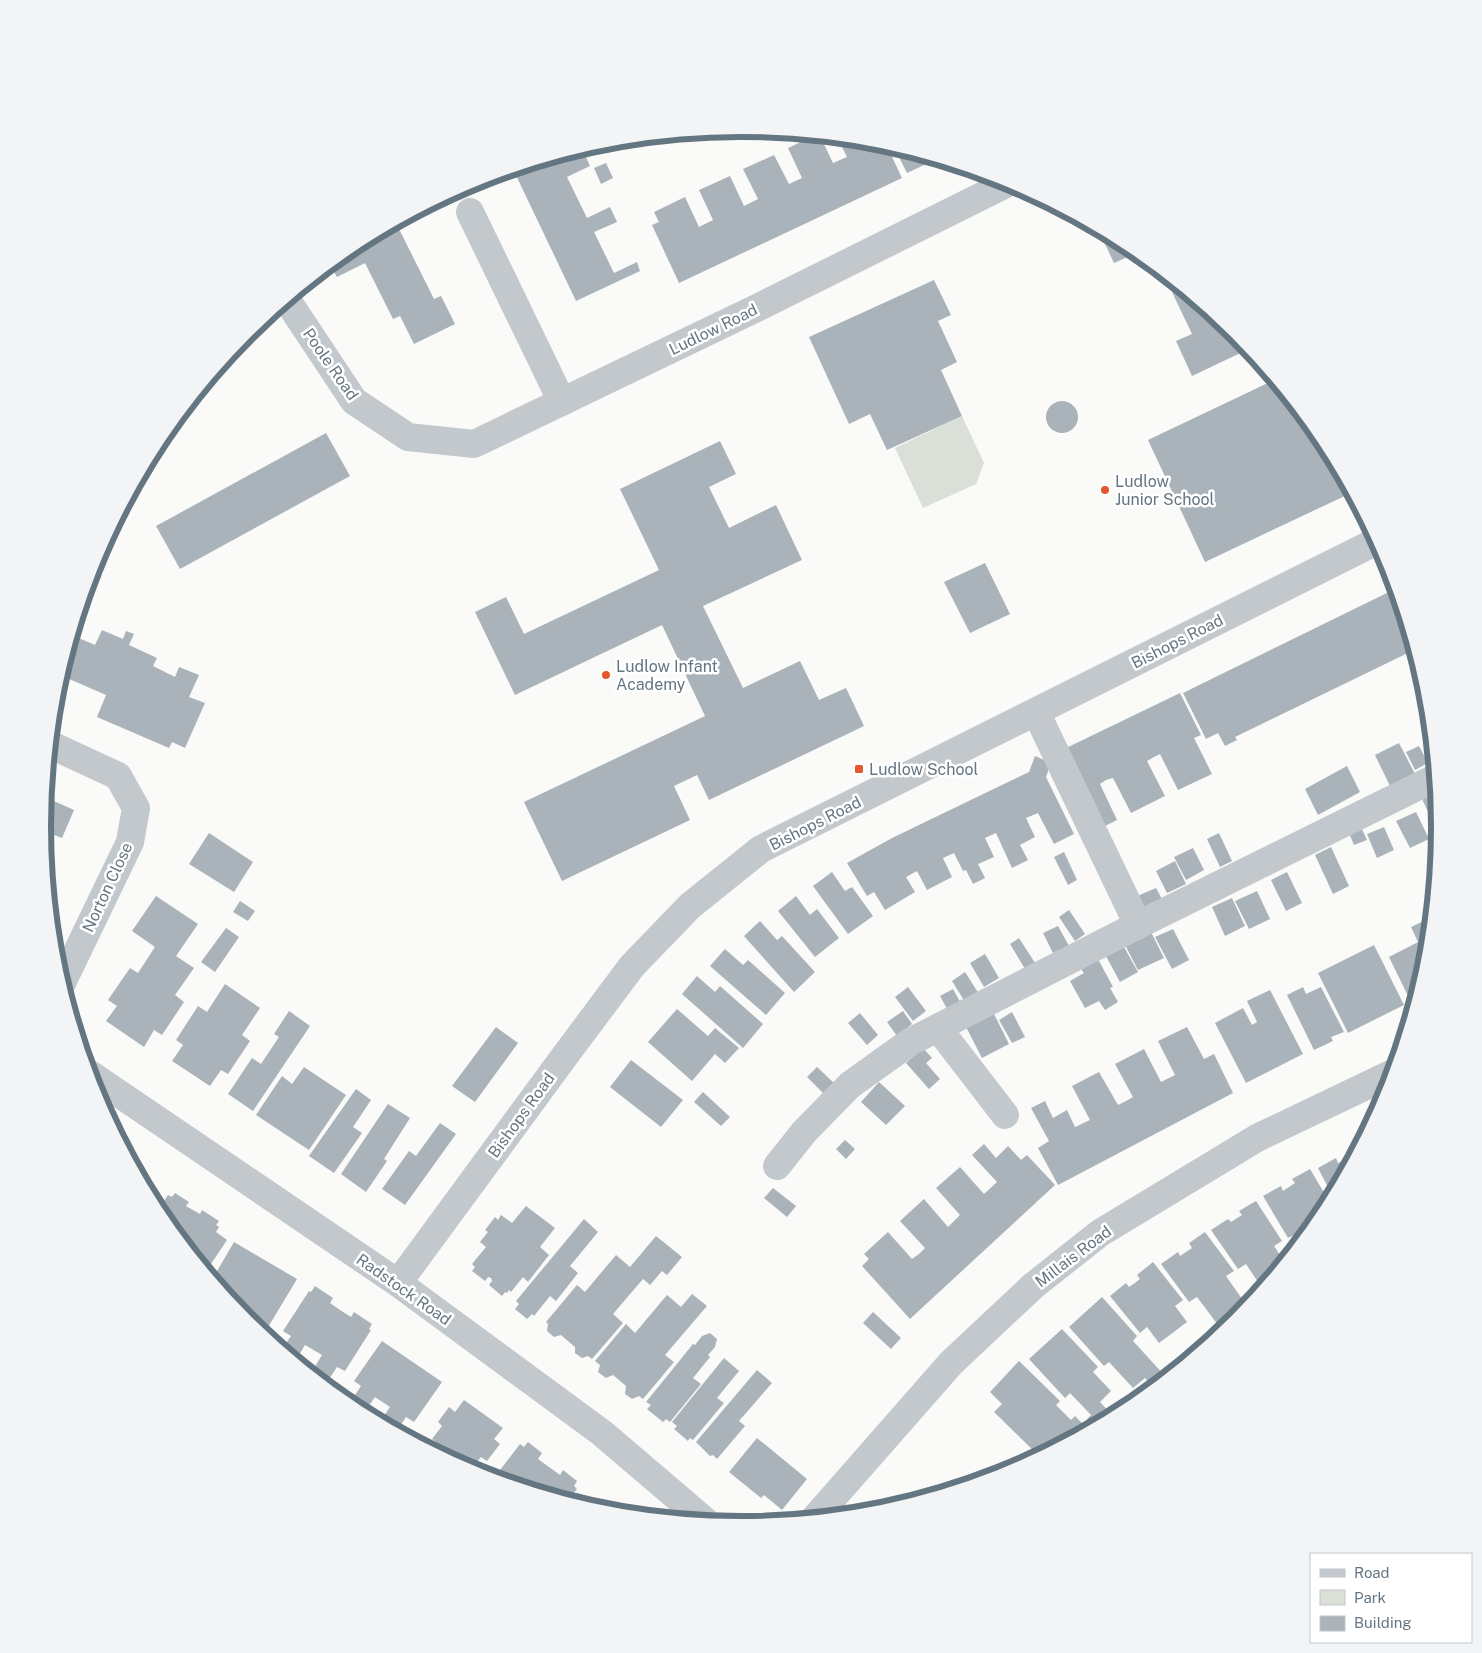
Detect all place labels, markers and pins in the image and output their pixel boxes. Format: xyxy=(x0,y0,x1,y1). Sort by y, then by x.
place label: Ludlow Junior School xyxy=(1115,472,1215,509)
marker: Ludlow Junior School xyxy=(1099,484,1111,496)
place label: Ludlow Infant Academy xyxy=(616,657,718,694)
marker: Ludlow Infant Academy xyxy=(600,669,612,681)
place label: Ludlow School xyxy=(869,760,979,779)
marker: Ludlow School xyxy=(853,763,865,775)

